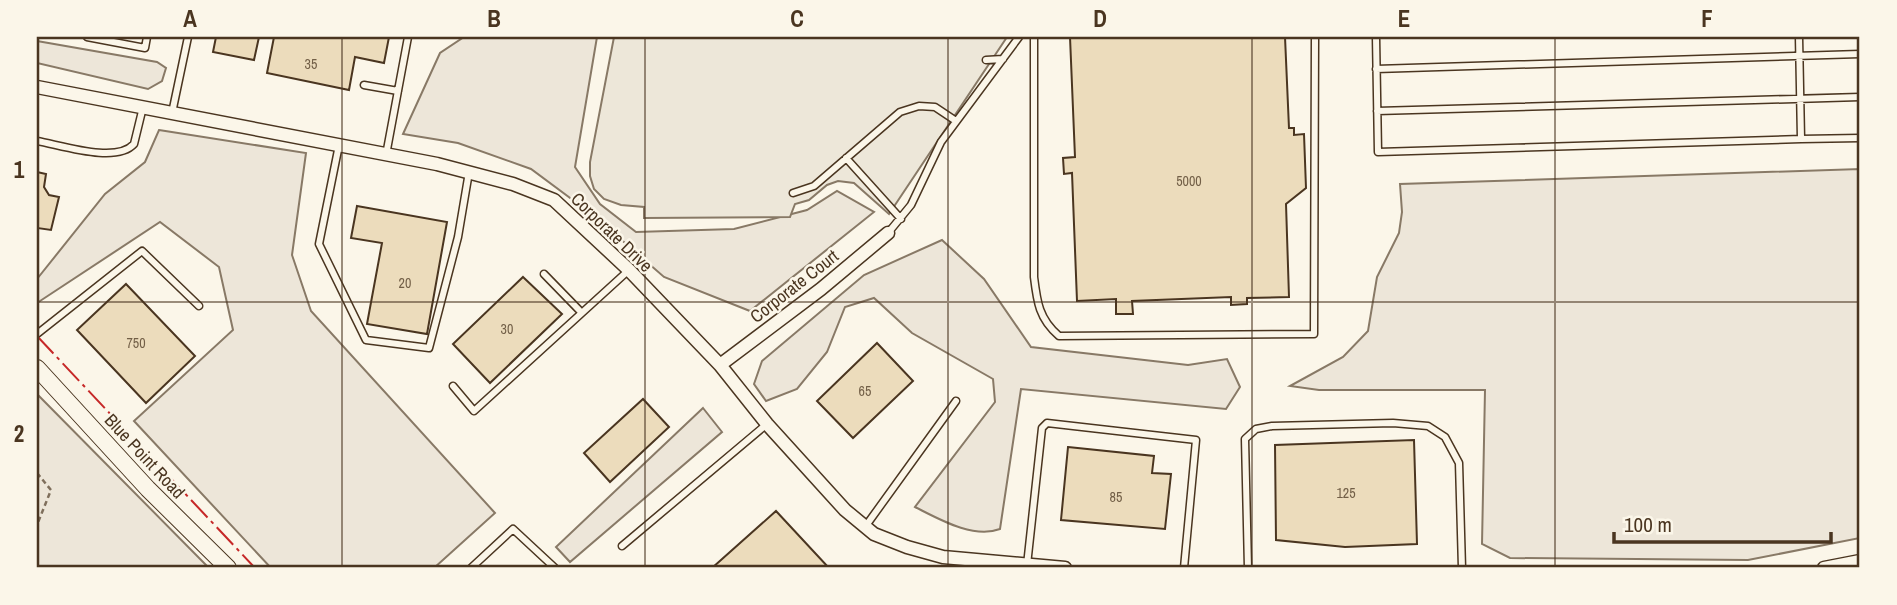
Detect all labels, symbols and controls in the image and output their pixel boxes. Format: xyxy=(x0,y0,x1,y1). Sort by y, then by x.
text: A xyxy=(183,3,197,34)
text: B xyxy=(487,3,501,34)
text: C xyxy=(790,3,804,34)
text: D xyxy=(1093,3,1107,34)
text: E xyxy=(1398,3,1410,34)
text: F xyxy=(1701,3,1713,34)
house number: 35 xyxy=(305,55,317,73)
text: 1 xyxy=(14,154,25,185)
house number: 5000 xyxy=(1176,172,1202,190)
street label: Corporate Drive xyxy=(566,187,658,277)
street label: Corporate Court xyxy=(745,244,843,328)
house number: 20 xyxy=(399,274,411,292)
house number: 30 xyxy=(501,320,513,338)
house number: 750 xyxy=(126,334,146,352)
house number: 65 xyxy=(859,382,871,400)
street label: Blue Point Road xyxy=(99,408,191,504)
text: 2 xyxy=(14,418,24,449)
house number: 125 xyxy=(1336,484,1356,502)
house number: 85 xyxy=(1110,488,1122,506)
scale bar xyxy=(1614,500,1830,544)
text: 100 m xyxy=(1624,510,1672,539)

